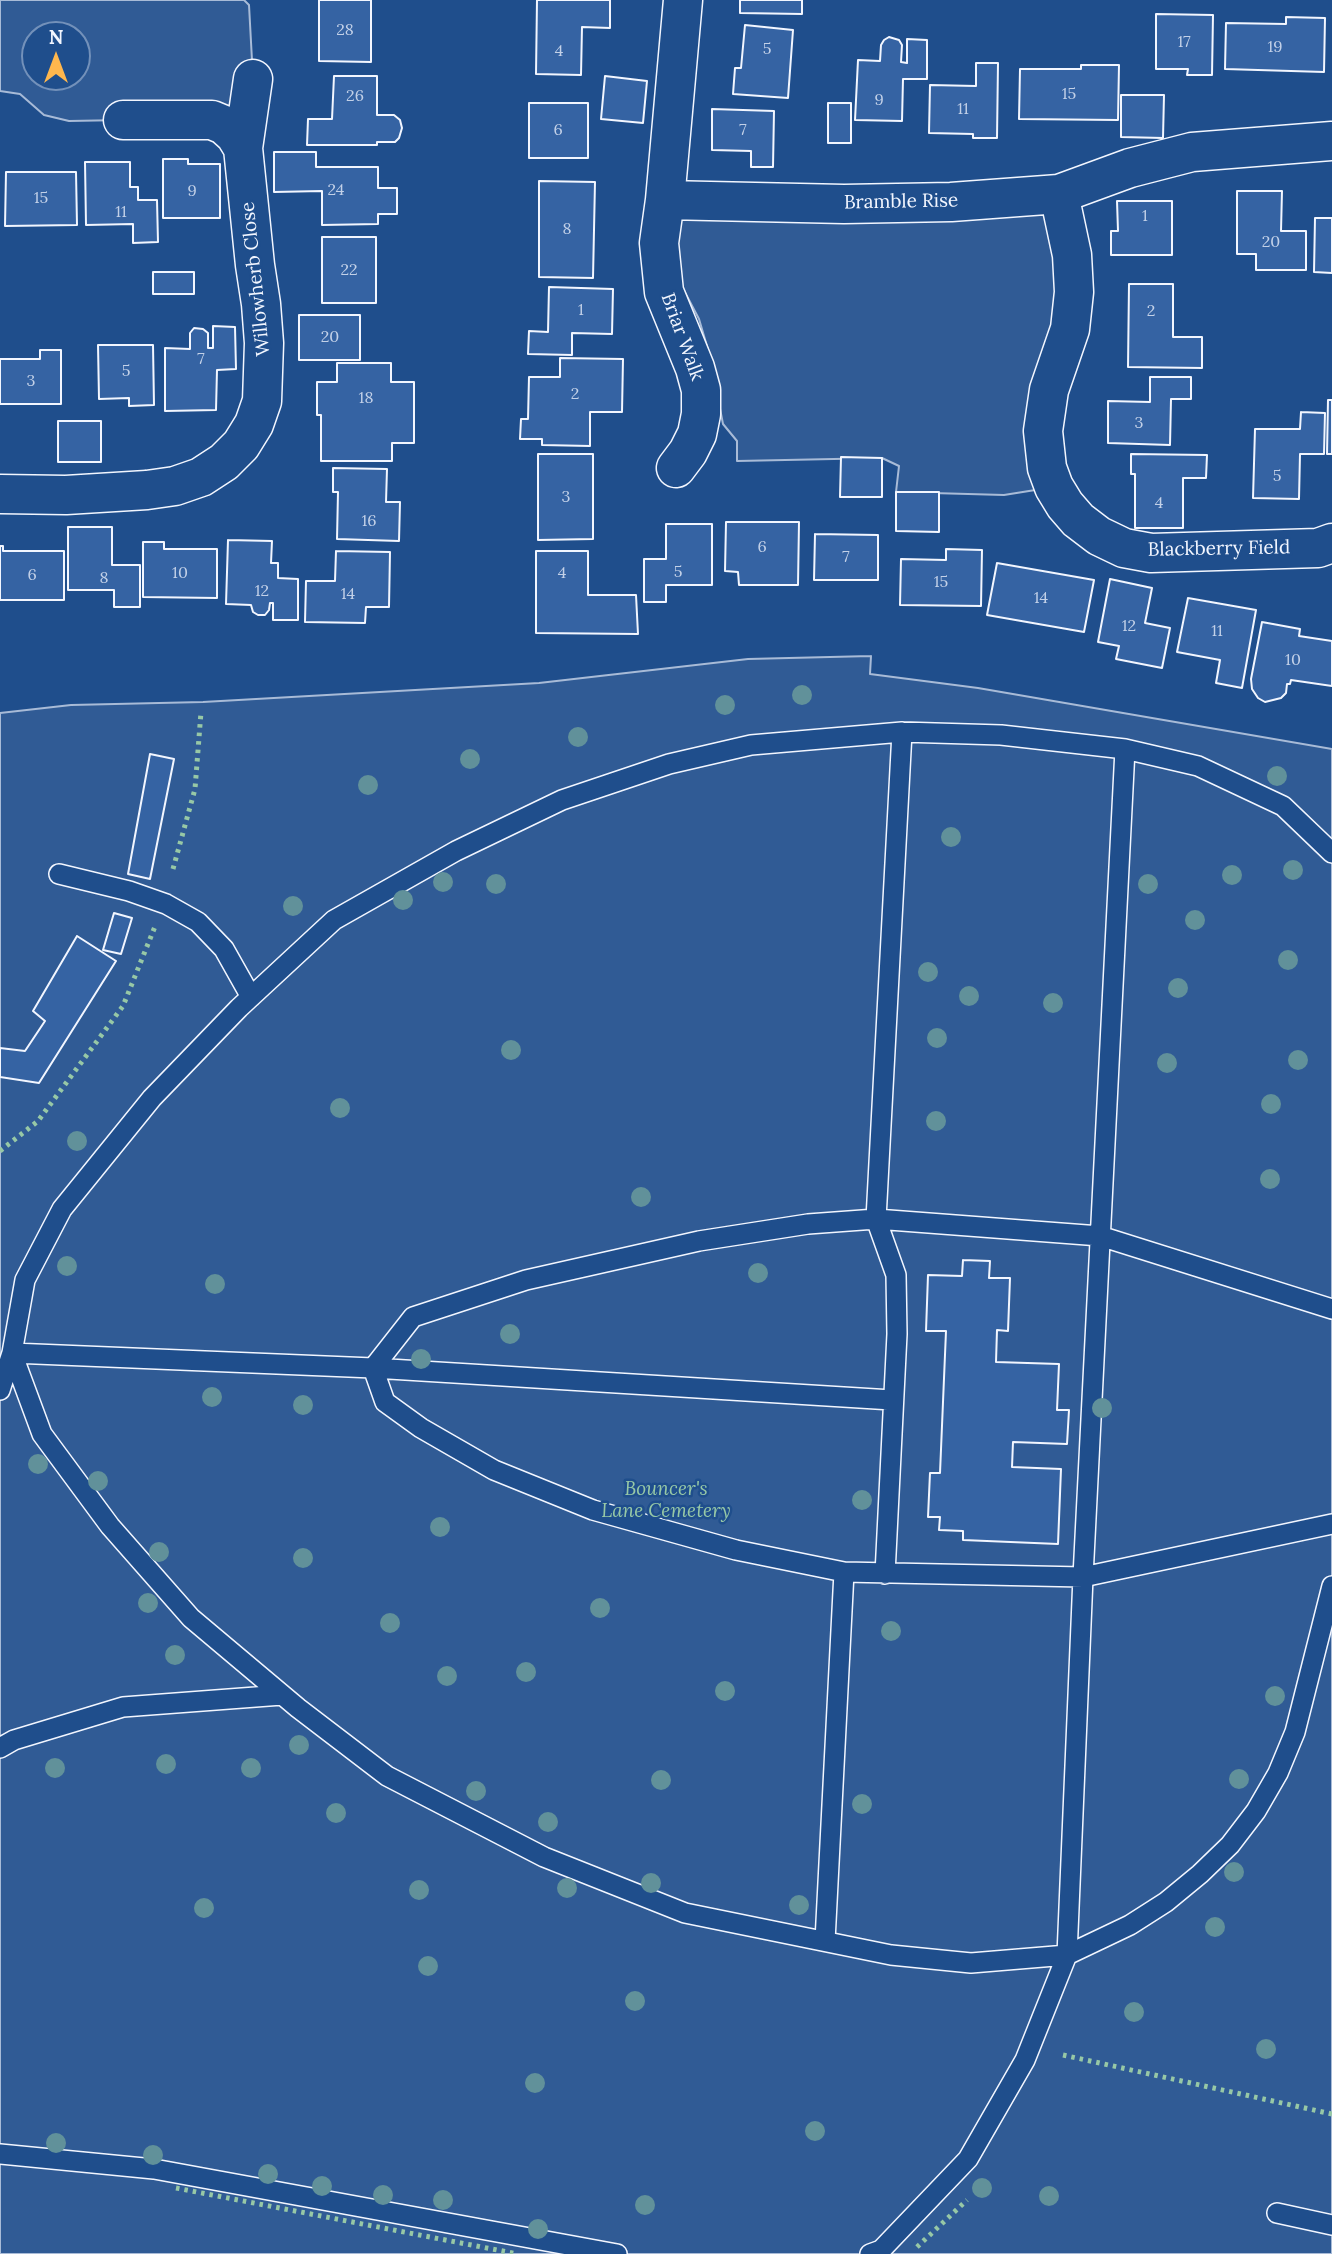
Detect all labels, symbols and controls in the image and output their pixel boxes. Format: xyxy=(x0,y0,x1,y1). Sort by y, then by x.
house number: 28 xyxy=(336,20,354,40)
north arrow xyxy=(21,21,91,91)
text: N xyxy=(49,25,63,49)
house number: 17 xyxy=(1177,32,1191,52)
house number: 19 xyxy=(1267,37,1283,57)
house number: 5 xyxy=(763,39,771,59)
house number: 4 xyxy=(555,41,563,61)
house number: 15 xyxy=(1062,84,1076,104)
house number: 26 xyxy=(346,86,364,106)
house number: 9 xyxy=(874,90,884,110)
house number: 11 xyxy=(957,99,969,119)
house number: 6 xyxy=(553,120,563,140)
house number: 7 xyxy=(739,120,747,140)
house number: 24 xyxy=(328,180,344,200)
house number: 9 xyxy=(187,181,197,201)
house number: 15 xyxy=(34,188,48,208)
street label: Bramble Rise xyxy=(844,190,958,214)
street label: Willowherb Close xyxy=(237,201,275,357)
house number: 11 xyxy=(115,202,127,222)
house number: 1 xyxy=(1142,206,1148,226)
house number: 8 xyxy=(563,219,571,239)
house number: 20 xyxy=(1262,232,1280,252)
house number: 22 xyxy=(340,260,358,280)
street label: Briar Walk xyxy=(656,290,708,384)
house number: 1 xyxy=(578,300,584,320)
house number: 2 xyxy=(1147,301,1155,321)
house number: 20 xyxy=(321,327,339,347)
house number: 7 xyxy=(197,349,205,369)
house number: 5 xyxy=(122,361,130,381)
house number: 3 xyxy=(27,371,35,391)
house number: 2 xyxy=(571,384,579,404)
house number: 18 xyxy=(359,388,373,408)
house number: 3 xyxy=(1135,413,1143,433)
house number: 5 xyxy=(1273,466,1281,486)
house number: 3 xyxy=(562,487,570,507)
house number: 4 xyxy=(1155,493,1163,513)
house number: 16 xyxy=(361,511,377,531)
street label: Blackberry Field xyxy=(1148,536,1290,562)
house number: 6 xyxy=(757,537,767,557)
house number: 7 xyxy=(842,547,850,567)
house number: 5 xyxy=(674,562,682,582)
house number: 10 xyxy=(172,563,188,583)
house number: 4 xyxy=(558,563,566,583)
house number: 6 xyxy=(27,565,37,585)
house number: 8 xyxy=(100,568,108,588)
house number: 15 xyxy=(934,572,948,592)
house number: 12 xyxy=(255,581,269,601)
house number: 14 xyxy=(341,584,355,604)
house number: 14 xyxy=(1034,588,1048,608)
house number: 12 xyxy=(1122,616,1136,636)
house number: 11 xyxy=(1211,621,1223,641)
house number: 10 xyxy=(1285,650,1301,670)
park label: Bouncer's Lane Cemetery xyxy=(601,1479,731,1523)

